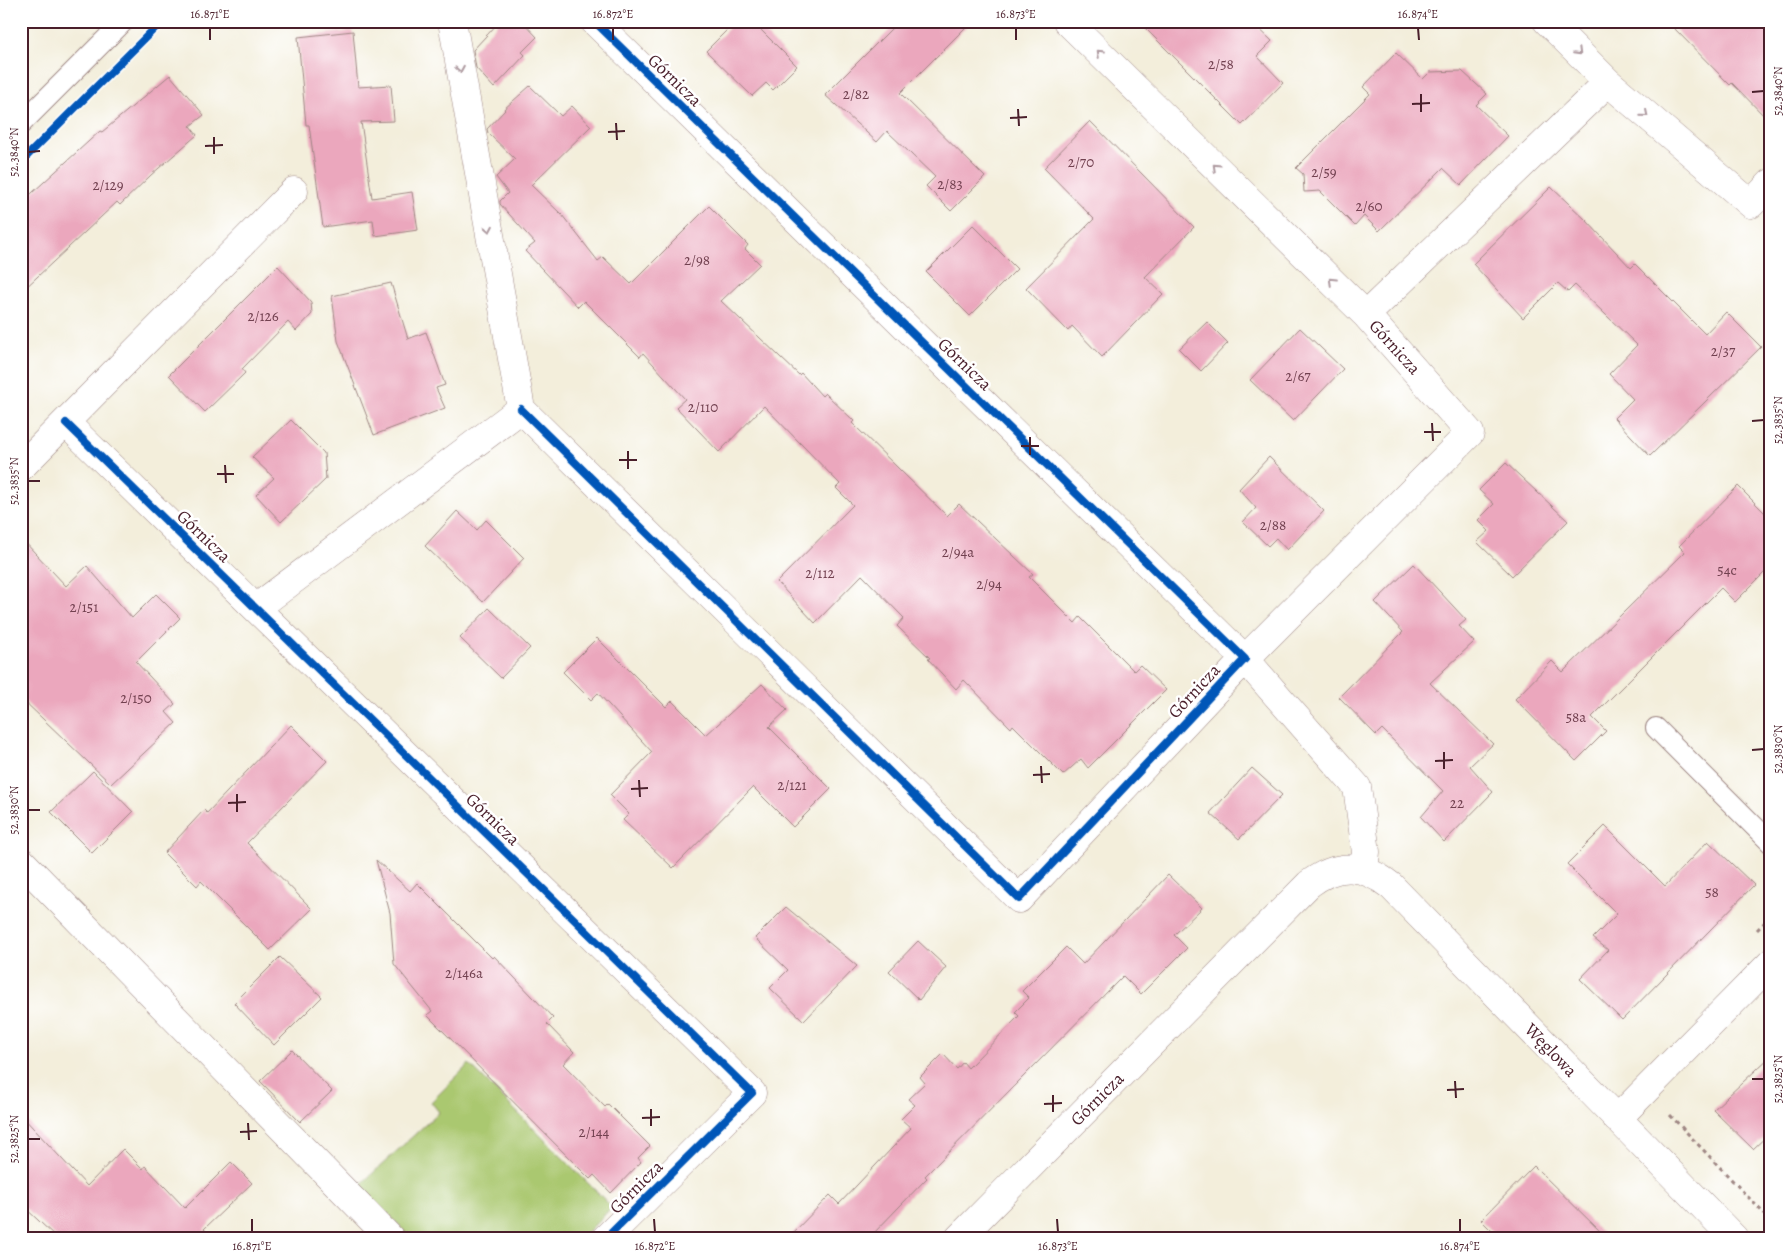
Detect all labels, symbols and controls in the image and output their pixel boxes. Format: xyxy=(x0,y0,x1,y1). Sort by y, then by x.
text: 16.871°E xyxy=(191,6,230,22)
text: 16.872°E xyxy=(593,6,633,22)
text: 16.873°E xyxy=(996,6,1036,22)
text: 16.874°E xyxy=(1398,6,1438,22)
one-way arrow xyxy=(1572,46,1581,55)
street label: Górnicza xyxy=(643,48,708,112)
one-way arrow xyxy=(1096,50,1105,59)
house number: 2/58 xyxy=(1208,54,1234,74)
one-way arrow xyxy=(455,65,465,74)
text: 52.3840°N xyxy=(1770,66,1786,116)
house number: 2/82 xyxy=(843,84,869,104)
one-way arrow xyxy=(1640,108,1649,117)
text: 52.3840°N xyxy=(6,127,22,177)
house number: 2/70 xyxy=(1068,152,1094,172)
house number: 2/59 xyxy=(1311,162,1337,182)
one-way arrow xyxy=(1212,164,1221,173)
house number: 2/83 xyxy=(937,174,963,194)
house number: 2/129 xyxy=(92,175,124,195)
house number: 2/60 xyxy=(1356,196,1383,216)
one-way arrow xyxy=(483,225,493,234)
house number: 2/98 xyxy=(684,250,710,270)
one-way arrow xyxy=(1328,278,1337,287)
house number: 2/126 xyxy=(247,306,279,326)
street label: Górnicza xyxy=(1364,314,1427,380)
street label: Górnicza xyxy=(933,332,998,396)
house number: 2/37 xyxy=(1711,341,1736,361)
house number: 2/67 xyxy=(1285,366,1311,386)
text: 52.3835°N xyxy=(1770,396,1786,444)
house number: 2/110 xyxy=(688,397,718,417)
text: 52.3835°N xyxy=(6,457,22,505)
street label: Górnicza xyxy=(172,504,237,568)
house number: 2/88 xyxy=(1260,515,1286,535)
house number: 2/94a xyxy=(942,542,974,562)
house number: 54c xyxy=(1717,560,1737,580)
house number: 2/112 xyxy=(805,563,835,583)
house number: 2/94 xyxy=(976,574,1002,594)
house number: 2/151 xyxy=(70,597,98,617)
street label: Górnicza xyxy=(1162,658,1226,724)
house number: 2/150 xyxy=(120,688,152,708)
house number: 58a xyxy=(1566,707,1586,727)
text: 52.3830°N xyxy=(1770,724,1786,773)
house number: 2/121 xyxy=(777,775,807,795)
text: 52.3830°N xyxy=(6,785,22,834)
street label: Górnicza xyxy=(461,787,526,851)
house number: 22 xyxy=(1450,793,1464,813)
house number: 58 xyxy=(1705,882,1719,902)
house number: 2/146a xyxy=(445,963,483,983)
street label: Węglowa xyxy=(1519,1017,1583,1083)
text: 52.3825°N xyxy=(1770,1054,1786,1103)
street label: Górnicza xyxy=(1065,1066,1130,1131)
text: 52.3825°N xyxy=(6,1114,22,1163)
house number: 2/144 xyxy=(579,1122,610,1142)
street label: Górnicza xyxy=(604,1154,669,1219)
text: 16.871°E xyxy=(233,1238,272,1254)
text: 16.872°E xyxy=(635,1238,675,1254)
text: 16.873°E xyxy=(1038,1238,1078,1254)
text: 16.874°E xyxy=(1440,1238,1480,1254)

